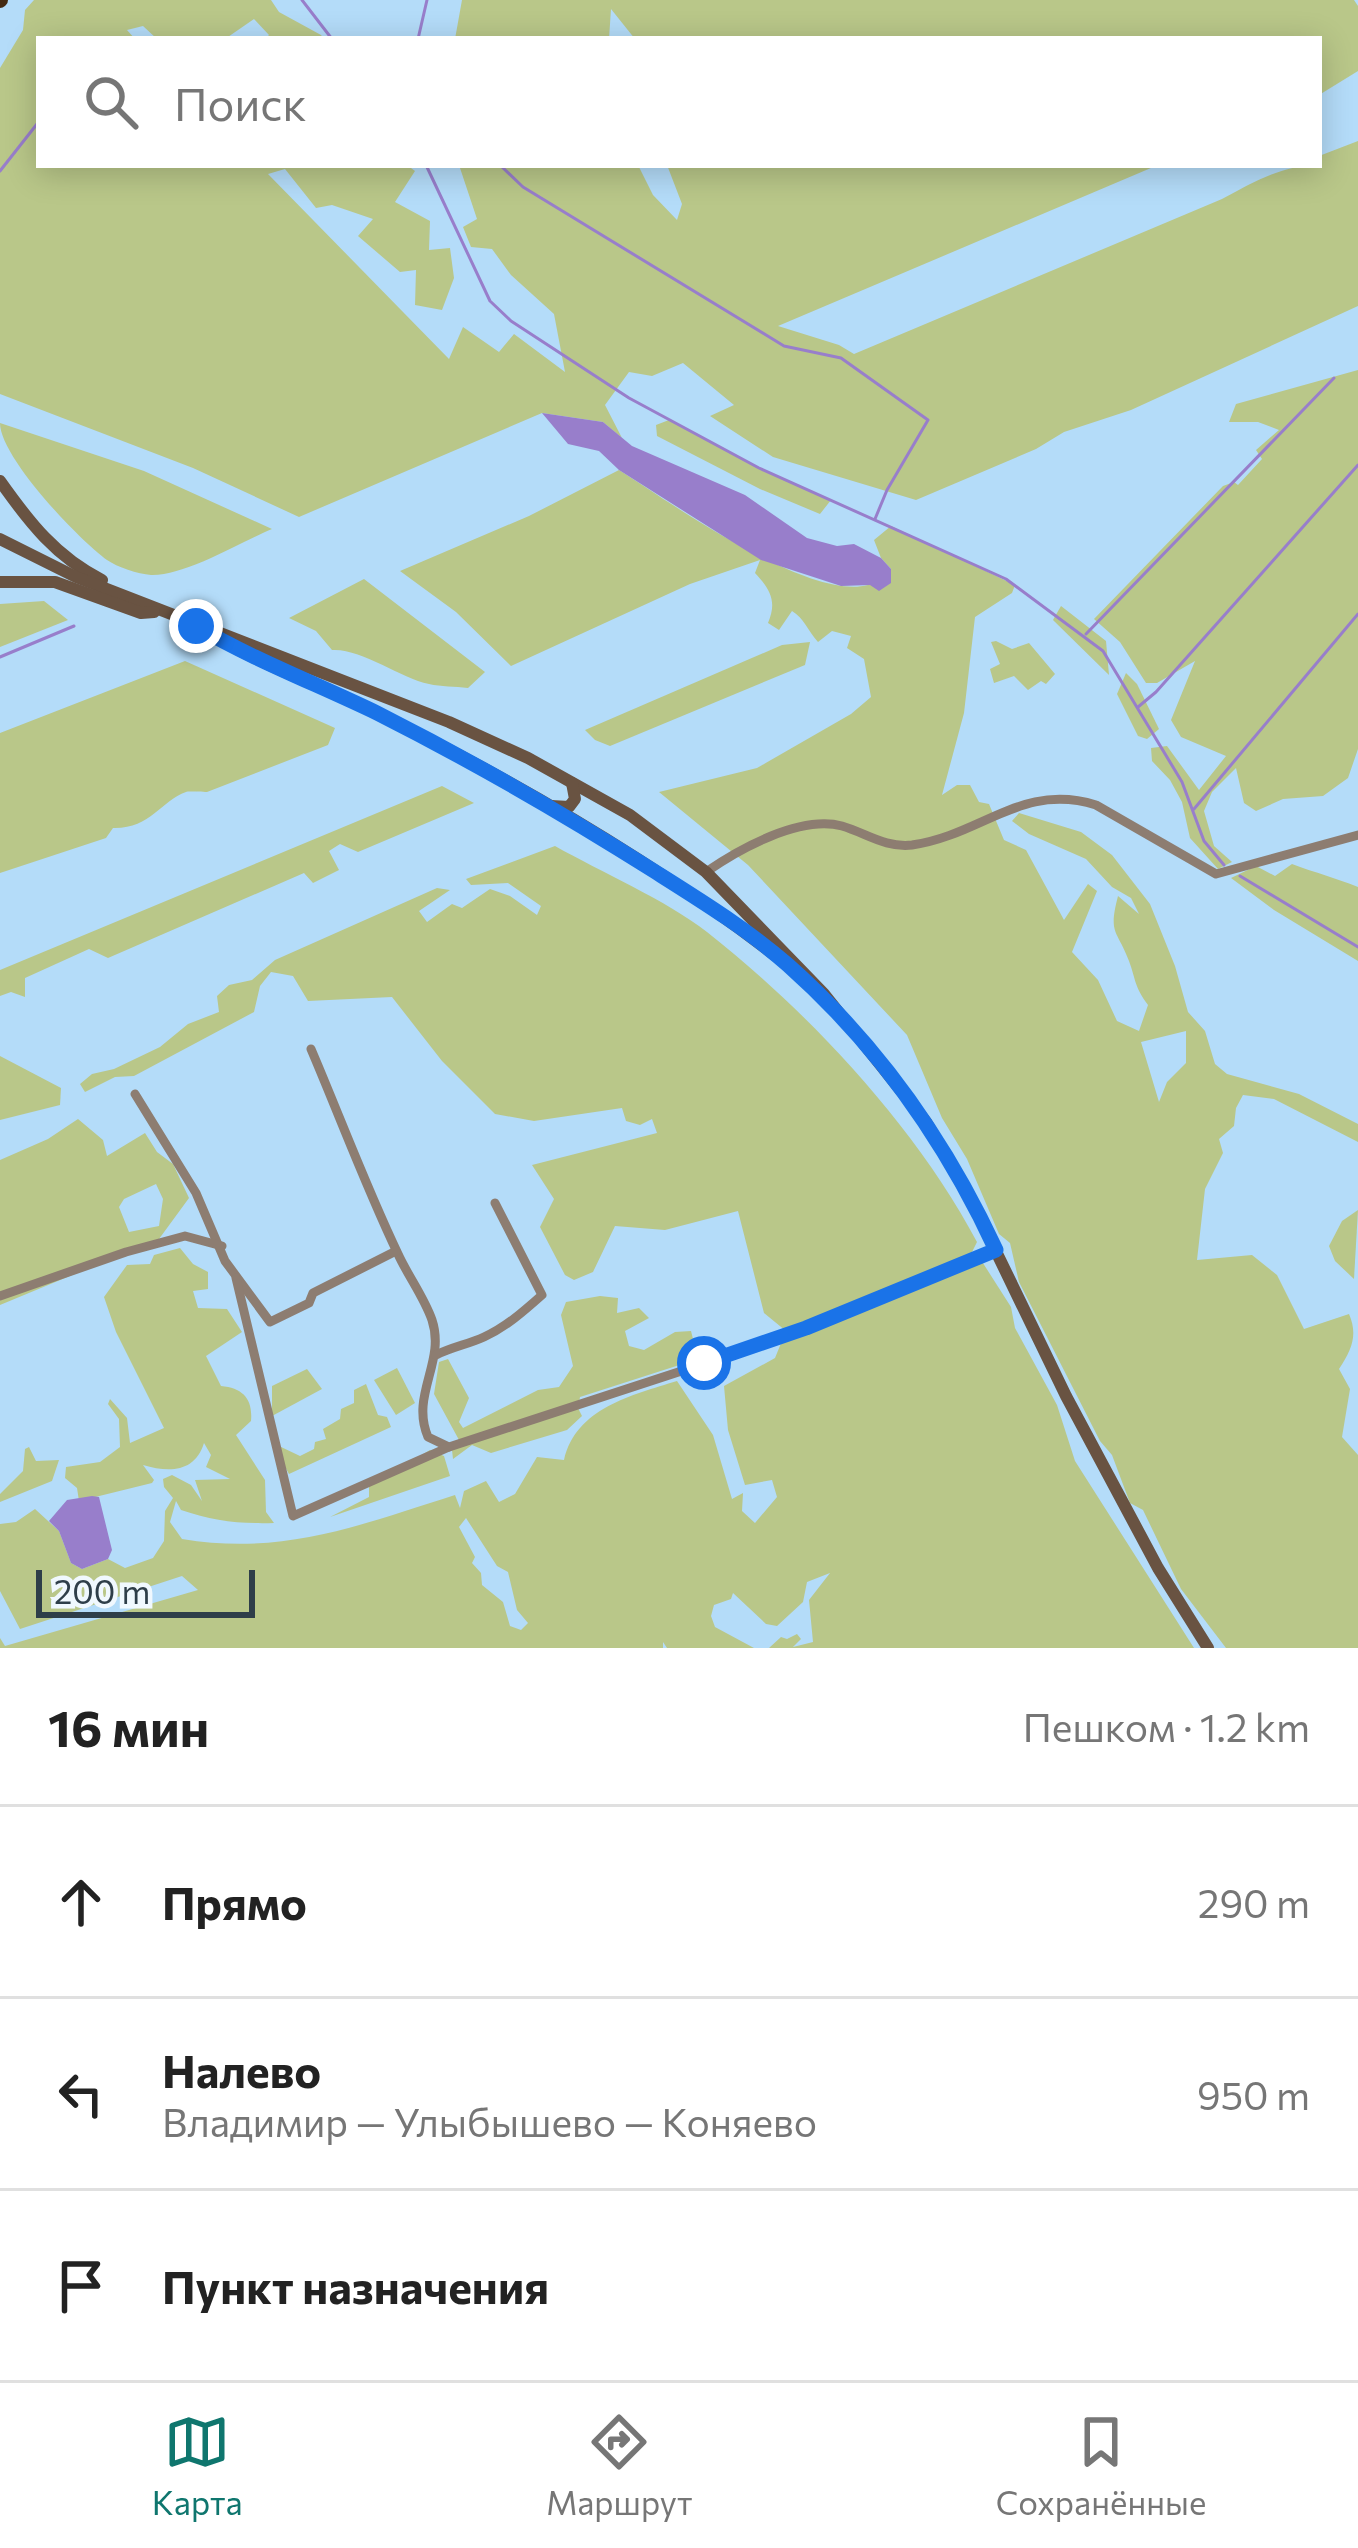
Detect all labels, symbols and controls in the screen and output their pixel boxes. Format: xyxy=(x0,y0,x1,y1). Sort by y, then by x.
search box xyxy=(36,36,1322,168)
icon: search xyxy=(78,69,144,135)
text: Поиск xyxy=(174,75,307,130)
route end xyxy=(169,599,223,653)
route start xyxy=(677,1336,731,1390)
scale bar xyxy=(36,1564,255,1617)
text: 200 m xyxy=(54,1570,150,1611)
text: 16 мин xyxy=(48,1695,209,1758)
text: Пешком · 1.2 km xyxy=(1023,1702,1310,1750)
icon: ahead xyxy=(48,1869,114,1935)
text: Прямо xyxy=(162,1874,307,1929)
text: 290 m xyxy=(1198,1878,1310,1926)
text: Налево xyxy=(162,2042,321,2097)
icon: left xyxy=(48,2061,114,2127)
text: 950 m xyxy=(1197,2070,1310,2118)
text: Владимир — Улыбышево — Коняево xyxy=(162,2097,817,2145)
icon: arrive xyxy=(48,2253,114,2319)
text: Пункт назначения xyxy=(162,2258,549,2313)
tab: Карта xyxy=(152,2409,243,2522)
tab: Маршрут xyxy=(546,2409,692,2522)
tab: Сохранённые xyxy=(996,2409,1206,2522)

